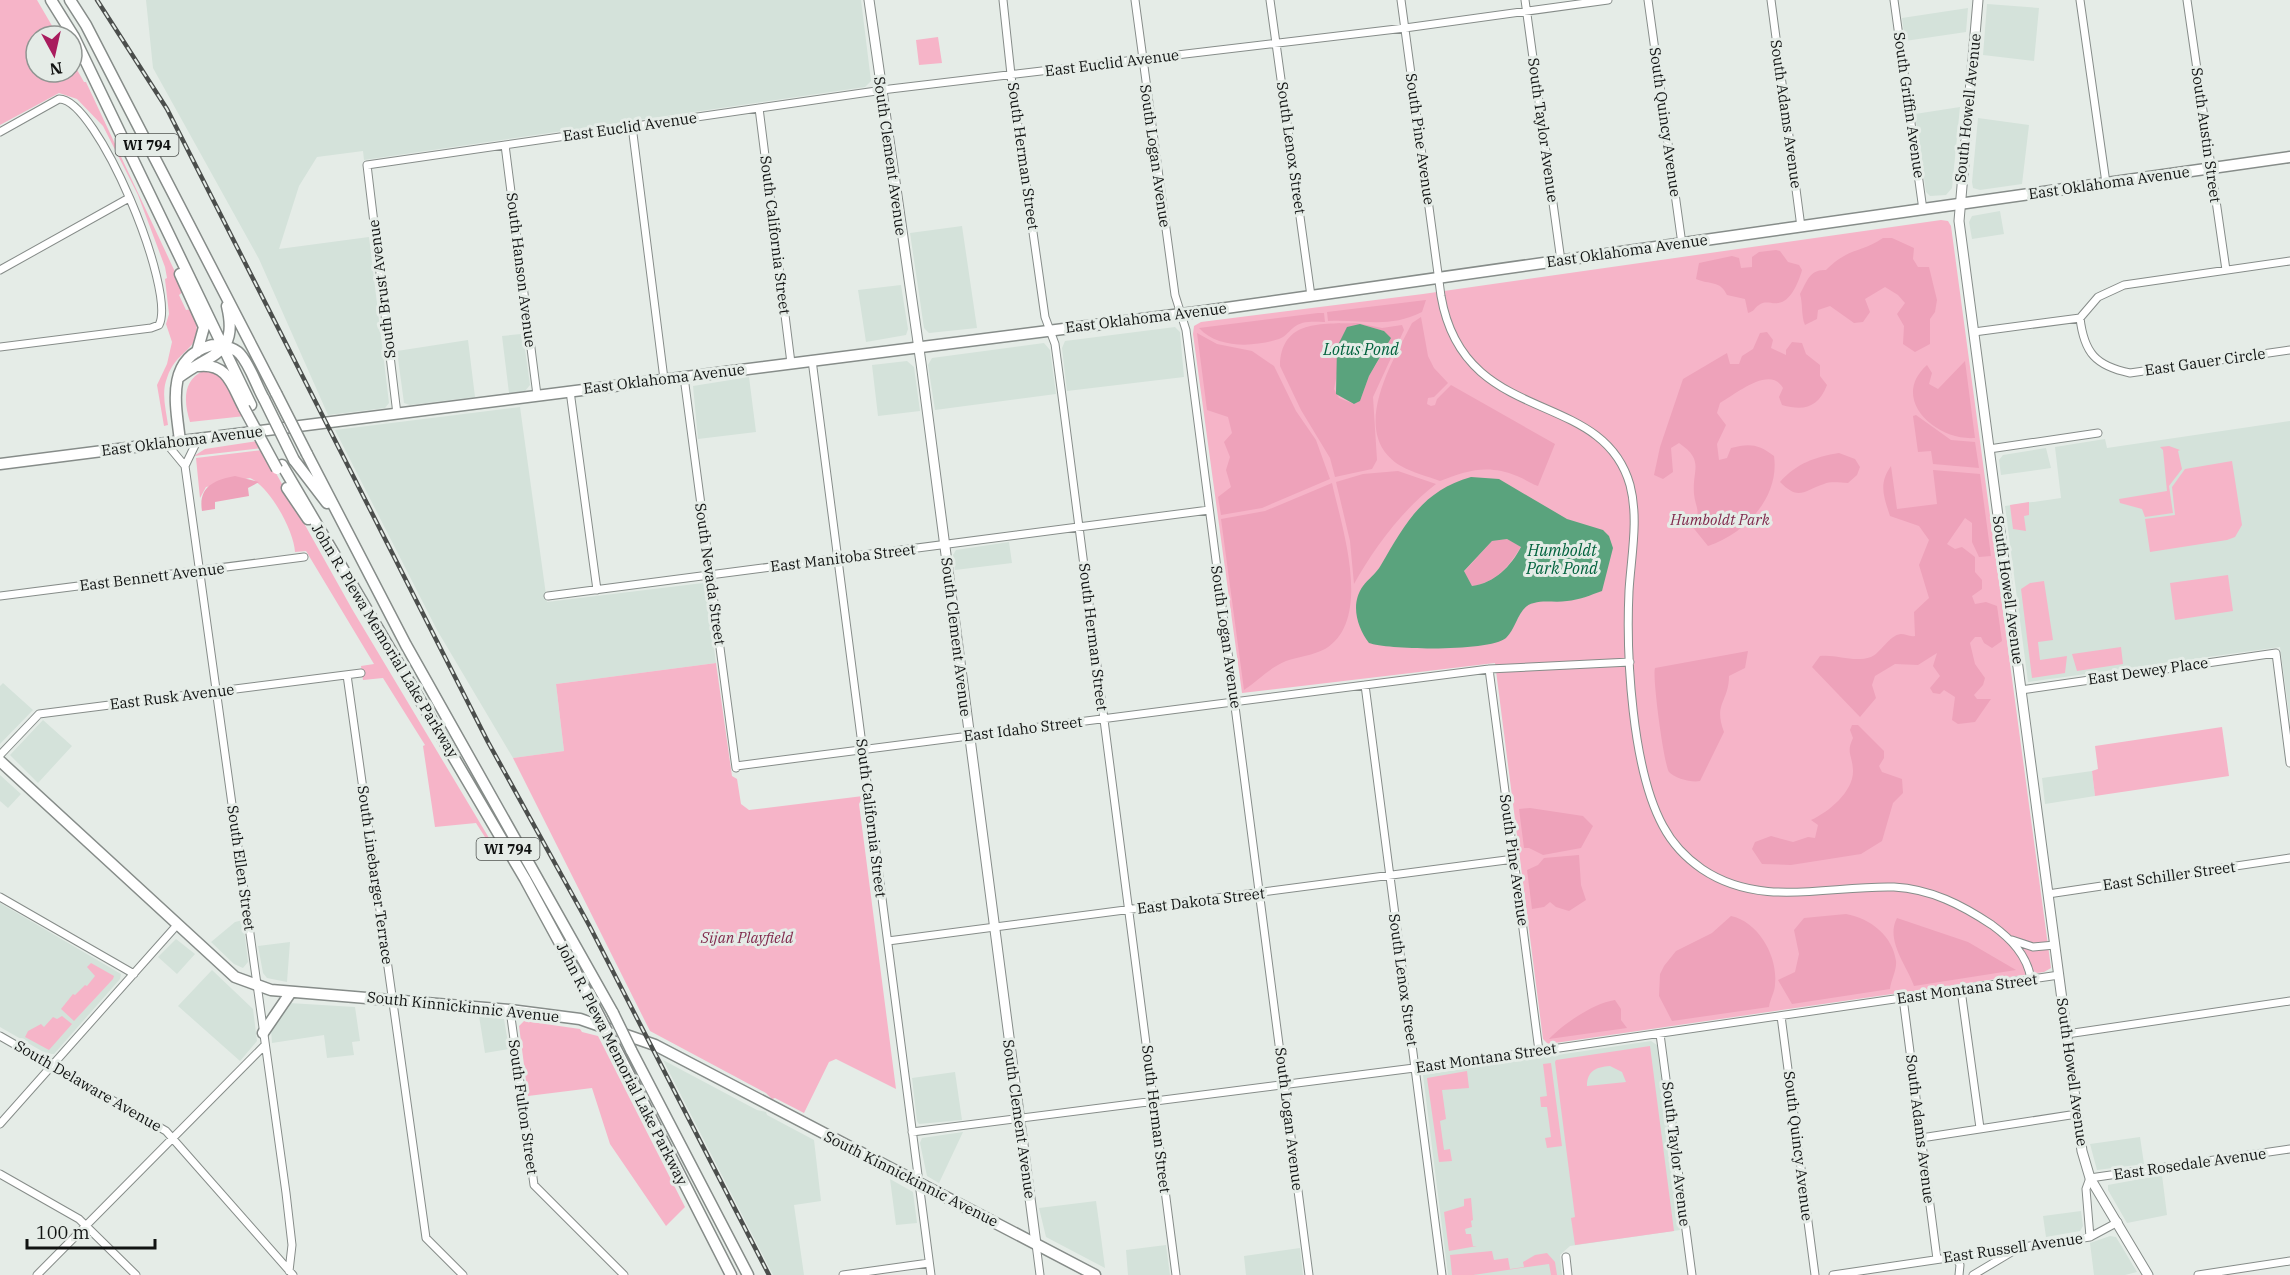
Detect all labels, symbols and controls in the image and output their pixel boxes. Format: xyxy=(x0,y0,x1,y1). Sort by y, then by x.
north arrow xyxy=(24,24,84,84)
street label: South Griffin Avenue xyxy=(1890,31,1929,179)
street label: South Howell Avenue xyxy=(1950,33,1985,183)
street label: South Adams Avenue xyxy=(1767,38,1806,190)
street label: East Euclid Avenue xyxy=(1044,45,1180,80)
street label: South Quincy Avenue xyxy=(1646,46,1685,198)
street label: South Taylor Avenue xyxy=(1524,56,1563,203)
text: N xyxy=(48,58,64,80)
street label: South Austin Street xyxy=(2188,66,2225,204)
street label: South Pine Avenue xyxy=(1402,72,1439,206)
street label: South Clement Avenue xyxy=(870,75,911,237)
street label: South Herman Street xyxy=(1004,81,1043,231)
street label: South Lenox Street xyxy=(1273,81,1310,215)
street label: South Logan Avenue xyxy=(1136,83,1175,229)
street label: East Euclid Avenue xyxy=(562,108,698,145)
road number: WI 794 xyxy=(116,134,178,156)
street label: South California Street xyxy=(756,154,795,315)
street label: East Oklahoma Avenue xyxy=(2027,162,2191,203)
street label: South Hanson Avenue xyxy=(503,191,540,348)
street label: South Brust Avenue xyxy=(364,219,399,360)
street label: East Oklahoma Avenue xyxy=(1545,230,1709,271)
street label: East Oklahoma Avenue xyxy=(1064,298,1228,337)
water label: Lotus Pond xyxy=(1322,339,1399,359)
street label: East Gauer Circle xyxy=(2143,344,2267,379)
street label: East Oklahoma Avenue xyxy=(582,359,746,398)
street label: East Oklahoma Avenue xyxy=(100,421,264,460)
street label: South Nevada Street xyxy=(691,502,730,646)
park label: Humboldt Park xyxy=(1669,510,1770,529)
street label: South Howell Avenue xyxy=(1989,515,2028,665)
street label: John R. Plewa Memorial Lake Parkway xyxy=(308,520,463,761)
street label: East Manitoba Street xyxy=(769,539,917,576)
water label: Humboldt Park Pond xyxy=(1525,540,1598,578)
street label: South Clement Avenue xyxy=(937,556,976,718)
street label: East Bennett Avenue xyxy=(78,558,225,595)
street label: South Herman Street xyxy=(1075,562,1112,712)
street label: South Logan Avenue xyxy=(1207,564,1246,710)
street label: East Dewey Place xyxy=(2087,653,2209,688)
street label: East Rusk Avenue xyxy=(109,679,235,714)
street label: East Idaho Street xyxy=(962,712,1084,745)
street label: South California Street xyxy=(852,737,891,898)
street label: South Linebarger Terrace xyxy=(354,784,397,966)
street label: South Pine Avenue xyxy=(1496,793,1533,927)
street label: South Ellen Street xyxy=(223,804,260,932)
road number: WI 794 xyxy=(476,838,540,860)
street label: East Schiller Street xyxy=(2101,857,2236,894)
street label: East Dakota Street xyxy=(1136,883,1266,918)
street label: South Lenox Street xyxy=(1385,913,1422,1047)
park label: Sijan Playfield xyxy=(700,928,794,947)
street label: John R. Plewa Memorial Lake Parkway xyxy=(553,939,692,1188)
street label: East Montana Street xyxy=(1895,969,2038,1008)
street label: South Kinnickinnic Avenue xyxy=(366,987,560,1026)
street label: South Howell Avenue xyxy=(2053,997,2092,1147)
street label: South Delaware Avenue xyxy=(11,1036,165,1135)
street label: South Fulton Street xyxy=(505,1038,542,1176)
street label: South Clement Avenue xyxy=(999,1038,1040,1200)
street label: East Montana Street xyxy=(1414,1038,1557,1077)
street label: South Herman Street xyxy=(1138,1044,1175,1194)
street label: South Logan Avenue xyxy=(1271,1046,1308,1192)
street label: South Adams Avenue xyxy=(1902,1053,1939,1205)
street label: South Quincy Avenue xyxy=(1780,1070,1817,1222)
street label: South Taylor Avenue xyxy=(1658,1080,1695,1227)
street label: South Kinnickinnic Avenue xyxy=(821,1126,1002,1231)
street label: East Rosedale Avenue xyxy=(2113,1143,2267,1184)
scale bar xyxy=(27,1212,154,1250)
text: 100 m xyxy=(36,1221,90,1244)
street label: East Russell Avenue xyxy=(1942,1228,2084,1267)

